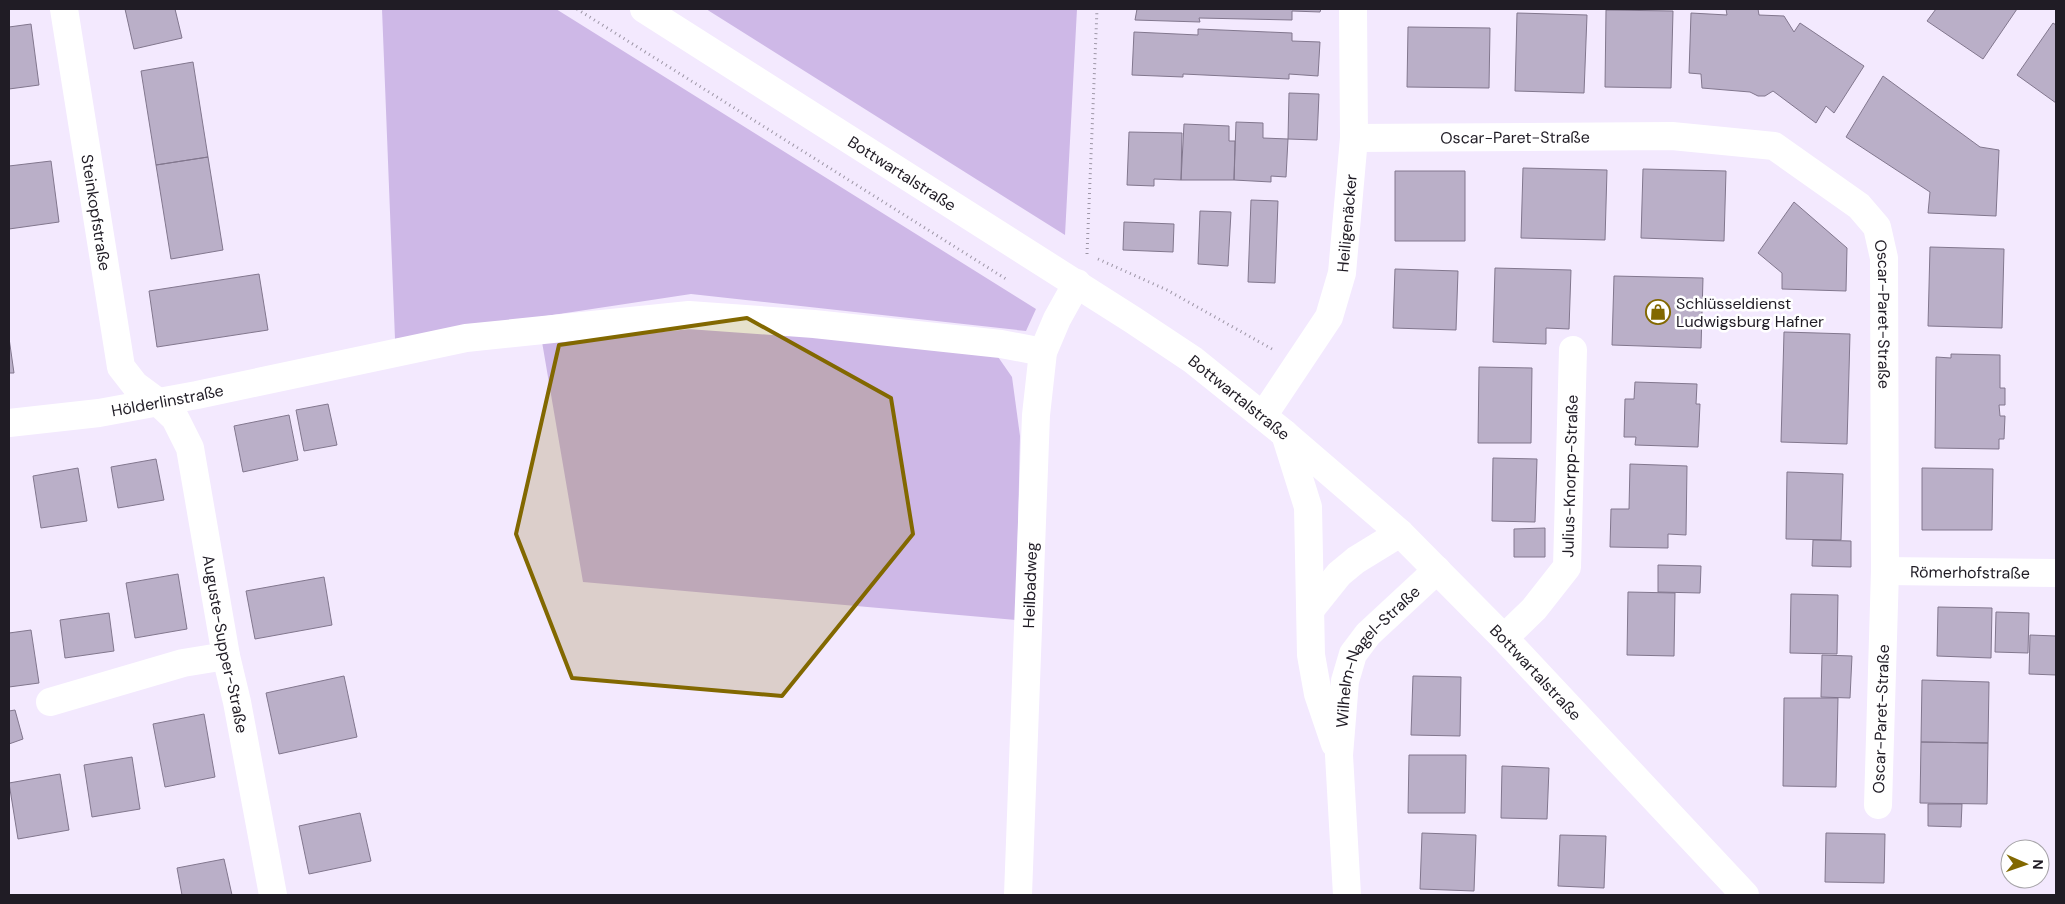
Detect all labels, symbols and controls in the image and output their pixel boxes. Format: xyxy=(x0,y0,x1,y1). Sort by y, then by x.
street label: Oscar-Paret-Straße xyxy=(1440,126,1590,148)
street label: Bottwartalstraße xyxy=(844,131,960,216)
street label: Steinkopfstraße xyxy=(77,153,116,272)
street label: Heiligenäcker xyxy=(1332,173,1361,273)
street label: Oscar-Paret-Straße xyxy=(1870,237,1895,389)
place label: Schlüsseldienst Ludwigsburg Hafner xyxy=(1676,293,1824,332)
shop icon: Schlüsseldienst Ludwigsburg Hafner xyxy=(1645,299,1671,325)
street label: Bottwartalstraße xyxy=(1184,350,1294,444)
street label: Hölderlinstraße xyxy=(109,379,225,421)
street label: Julius-Knorpp-Straße xyxy=(1557,394,1582,558)
street label: Heilbadweg xyxy=(1018,542,1042,629)
street label: Auguste-Supper-Straße xyxy=(198,553,253,735)
street label: Römerhofstraße xyxy=(1910,561,2030,583)
street label: Wilhelm-Nagel-Straße xyxy=(1331,581,1424,729)
street label: Bottwartalstraße xyxy=(1486,620,1586,725)
street label: Oscar-Paret-Straße xyxy=(1868,644,1894,794)
north arrow xyxy=(2000,839,2050,889)
text: N xyxy=(2029,859,2047,870)

